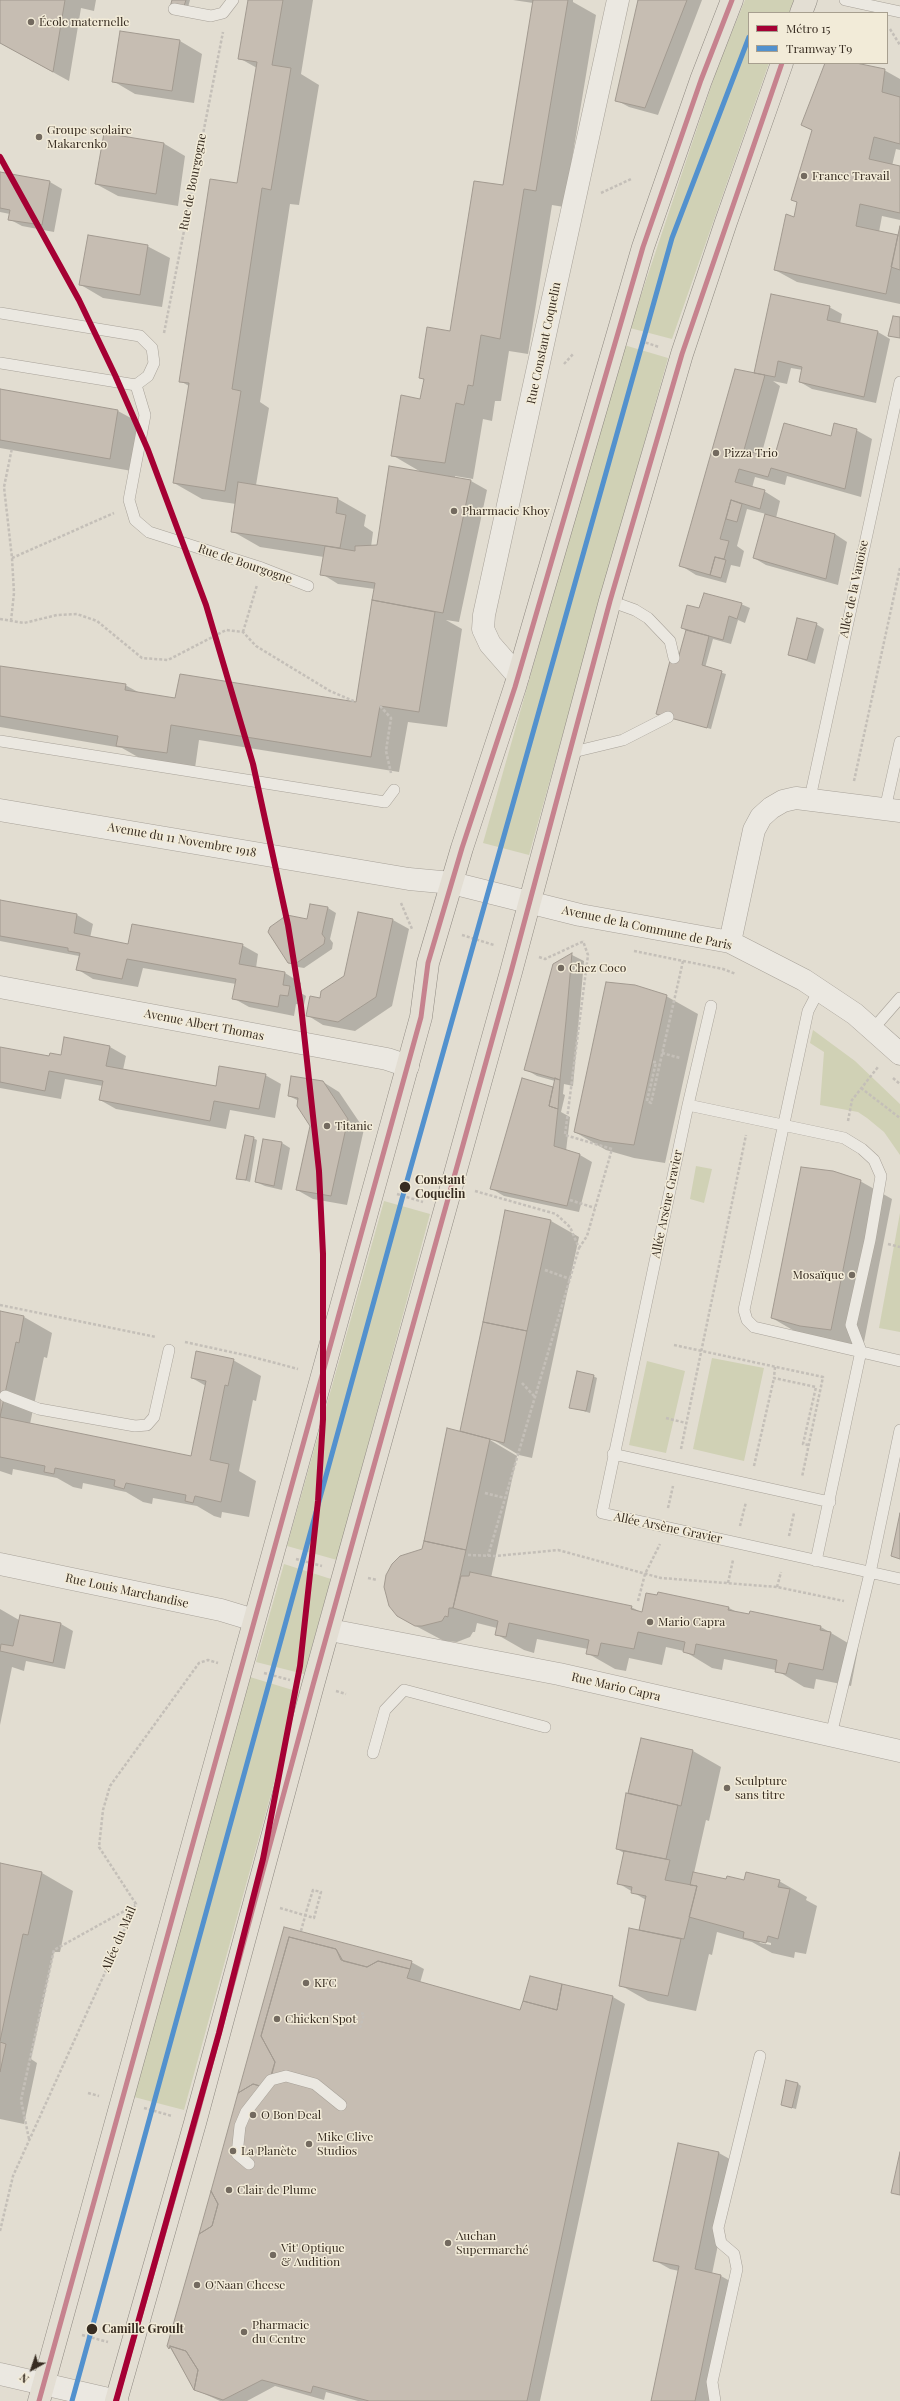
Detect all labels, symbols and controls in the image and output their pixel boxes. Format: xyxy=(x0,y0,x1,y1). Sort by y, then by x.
legend xyxy=(748,12,888,64)
place label: École maternelle xyxy=(39,15,129,29)
marker: École maternelle xyxy=(26,17,36,27)
text: Métro 15 xyxy=(786,20,831,36)
text: Tramway T9 xyxy=(786,40,852,56)
place label: Groupe scolaire Makarenko xyxy=(47,123,132,151)
marker: Groupe scolaire Makarenko xyxy=(34,132,44,142)
street label: Rue de Bourgogne xyxy=(177,132,209,232)
place label: France Travail xyxy=(812,169,890,183)
marker: France Travail xyxy=(799,171,809,181)
street label: Rue Constant Coquelin xyxy=(524,281,564,405)
place label: Pizza Trio xyxy=(724,446,778,460)
marker: Pizza Trio xyxy=(711,448,721,458)
place label: Pharmacie Khoy xyxy=(462,504,550,518)
marker: Pharmacie Khoy xyxy=(449,506,459,516)
street label: Allée de la Vanoise xyxy=(837,539,871,639)
street label: Rue de Bourgogne xyxy=(196,541,294,587)
street label: Avenue du 11 Novembre 1918 xyxy=(107,820,257,860)
street label: Avenue de la Commune de Paris xyxy=(561,903,733,953)
place label: Chez Coco xyxy=(569,961,626,975)
marker: Chez Coco xyxy=(556,963,566,973)
street label: Avenue Albert Thomas xyxy=(143,1006,265,1044)
place label: Titanic xyxy=(335,1119,373,1133)
marker: Titanic xyxy=(322,1121,332,1131)
street label: Allée Arsène Gravier xyxy=(648,1148,686,1260)
place label: Constant Coquelin xyxy=(415,1173,465,1201)
marker: Constant Coquelin xyxy=(398,1180,412,1194)
place label: Mosaïque xyxy=(793,1268,844,1282)
marker: Mosaïque xyxy=(847,1270,857,1280)
street label: Allée Arsène Gravier xyxy=(612,1509,724,1547)
street label: Rue Louis Marchandise xyxy=(64,1571,190,1611)
place label: Mario Capra xyxy=(658,1615,725,1629)
marker: Mario Capra xyxy=(645,1617,655,1627)
street label: Rue Mario Capra xyxy=(570,1670,662,1704)
place label: Sculpture sans titre xyxy=(735,1774,787,1802)
marker: Sculpture sans titre xyxy=(722,1783,732,1793)
street label: Allée du Mail xyxy=(99,1904,139,1974)
place label: KFC xyxy=(314,1976,337,1990)
marker: KFC xyxy=(301,1978,311,1988)
place label: Chicken Spot xyxy=(285,2012,356,2026)
marker: Chicken Spot xyxy=(272,2014,282,2024)
place label: O Bon Deal xyxy=(261,2108,321,2122)
marker: O Bon Deal xyxy=(248,2110,258,2120)
place label: Mike Clive Studios xyxy=(317,2130,373,2158)
marker: Mike Clive Studios xyxy=(304,2139,314,2149)
place label: La Planète xyxy=(241,2144,297,2158)
marker: La Planète xyxy=(228,2146,238,2156)
place label: Clair de Plume xyxy=(237,2183,317,2197)
marker: Clair de Plume xyxy=(224,2185,234,2195)
place label: Auchan Supermarché xyxy=(456,2229,529,2257)
marker: Auchan Supermarché xyxy=(443,2238,453,2248)
place label: Vit' Optique & Audition xyxy=(281,2241,345,2269)
marker: Vit' Optique & Audition xyxy=(268,2250,278,2260)
place label: O'Naan Cheese xyxy=(205,2278,285,2292)
marker: O'Naan Cheese xyxy=(192,2280,202,2290)
place label: Pharmacie du Centre xyxy=(252,2318,309,2346)
marker: Camille Groult xyxy=(85,2322,99,2336)
place label: Camille Groult xyxy=(102,2322,184,2336)
marker: Pharmacie du Centre xyxy=(239,2327,249,2337)
north arrow xyxy=(12,2349,52,2389)
text: N xyxy=(16,2370,32,2387)

